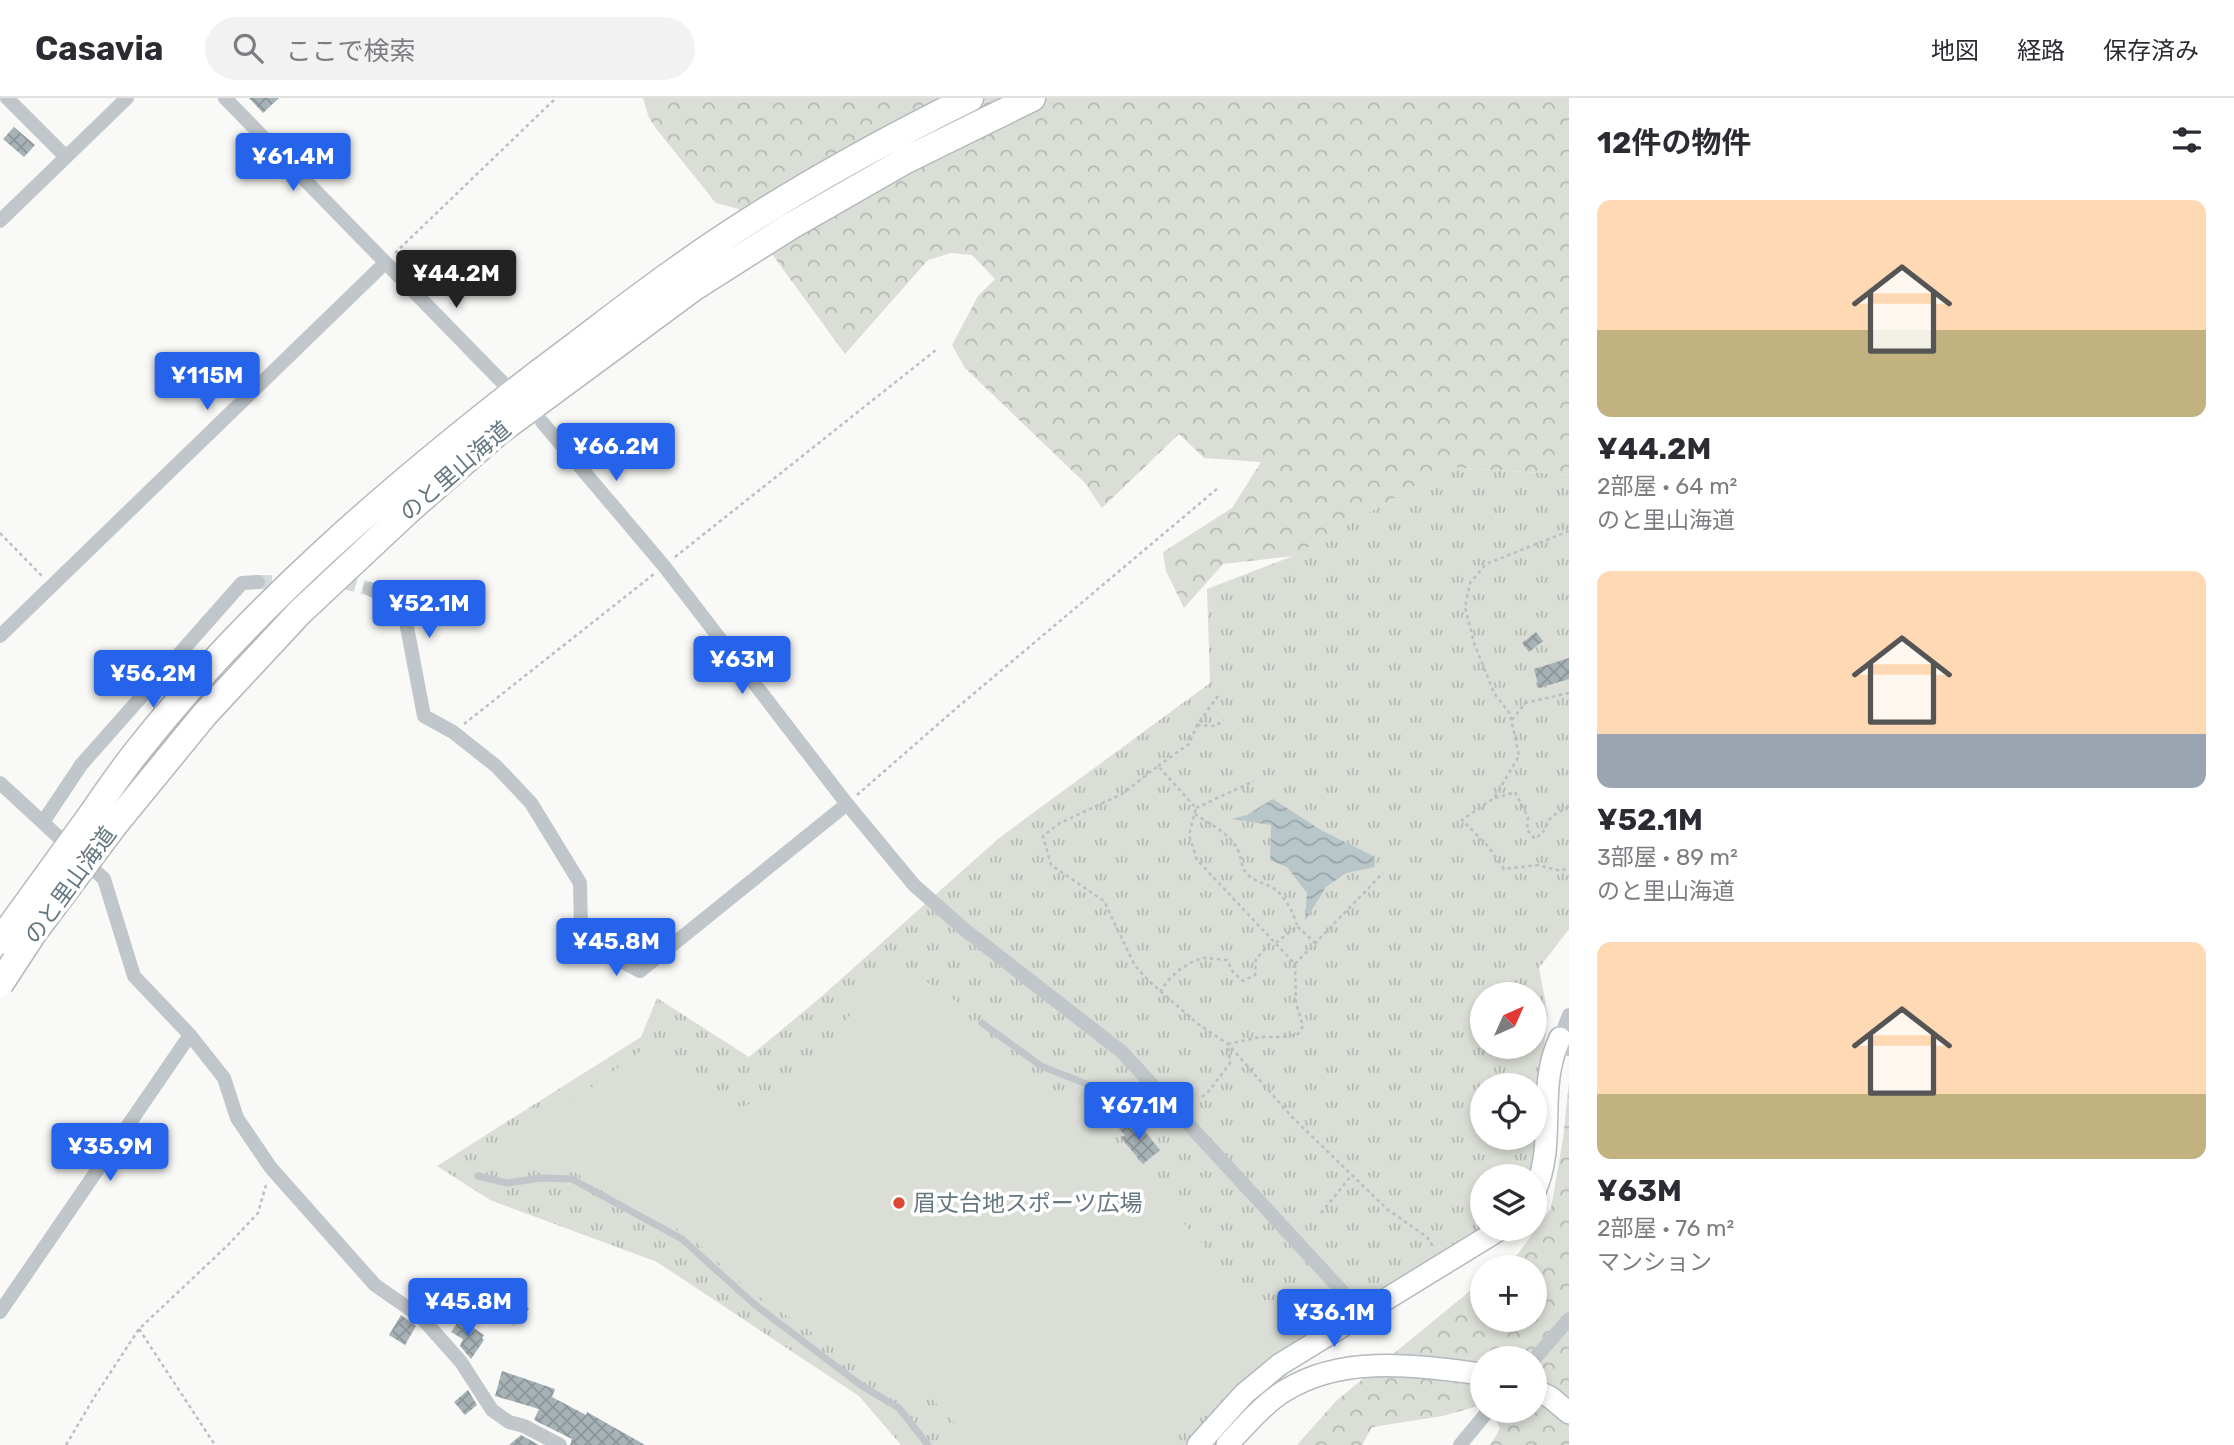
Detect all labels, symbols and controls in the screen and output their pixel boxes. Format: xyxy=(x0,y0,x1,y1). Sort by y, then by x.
search box xyxy=(205,17,695,80)
text: Casavia xyxy=(35,29,163,68)
icon: search xyxy=(229,29,267,67)
text: ここで検索 xyxy=(285,36,415,67)
text: 地図 xyxy=(1931,37,1979,65)
text: 経路 xyxy=(2017,37,2065,65)
text: 保存済み xyxy=(2103,37,2199,65)
icon: filters xyxy=(2168,121,2206,159)
text: 12件の物件 xyxy=(1597,125,1751,161)
pin: ¥61.4M xyxy=(236,134,350,193)
text: ¥61.4M xyxy=(252,142,334,170)
icon: home xyxy=(1839,246,1965,372)
pin: ¥44.2M xyxy=(399,250,513,310)
text: ¥44.2M xyxy=(412,259,500,287)
pin: ¥115M xyxy=(158,352,256,412)
text: ¥115M xyxy=(171,361,243,389)
street label: のと里山海道 xyxy=(394,415,516,527)
pin: ¥66.2M xyxy=(559,424,673,483)
text: ¥44.2M xyxy=(1597,431,1711,467)
text: ¥66.2M xyxy=(573,432,659,460)
text: 2部屋 · 64 m² xyxy=(1597,472,1737,500)
text: のと里山海道 xyxy=(1597,506,1735,534)
pin: ¥52.1M xyxy=(372,580,486,640)
text: ¥52.1M xyxy=(388,589,470,617)
icon: home xyxy=(1839,617,1965,743)
pin: ¥63M xyxy=(701,636,783,696)
text: ¥63M xyxy=(709,645,775,673)
pin: ¥56.2M xyxy=(96,650,210,710)
text: ¥56.2M xyxy=(110,659,196,687)
text: ¥52.1M xyxy=(1597,802,1703,838)
street label: のと里山海道 xyxy=(18,821,122,949)
text: 3部屋 · 89 m² xyxy=(1597,843,1738,871)
text: のと里山海道 xyxy=(1597,877,1735,905)
pin: ¥45.8M xyxy=(559,918,673,978)
text: ¥45.8M xyxy=(572,927,660,955)
north arrow xyxy=(1470,982,1547,1059)
map controls xyxy=(1470,982,1547,1423)
icon: home xyxy=(1839,988,1965,1114)
button: locate xyxy=(1470,1073,1547,1150)
pin: ¥67.1M xyxy=(1082,1082,1196,1142)
text: ¥67.1M xyxy=(1100,1091,1178,1119)
pin: ¥35.9M xyxy=(53,1124,167,1183)
text: ¥35.9M xyxy=(67,1132,153,1160)
button: layers xyxy=(1470,1164,1547,1241)
text: ¥63M xyxy=(1597,1173,1682,1209)
place label: 眉丈台地スポーツ広場 xyxy=(913,1189,1143,1217)
marker: 眉丈台地スポーツ広場 xyxy=(891,1195,907,1211)
text: 2部屋 · 76 m² xyxy=(1597,1214,1734,1242)
text: マンション xyxy=(1597,1248,1712,1276)
button: + xyxy=(1470,1255,1547,1332)
pin: ¥45.8M xyxy=(411,1278,525,1338)
text: ¥45.8M xyxy=(424,1287,512,1315)
pin: ¥36.1M xyxy=(1277,1290,1391,1349)
text: ¥36.1M xyxy=(1293,1298,1375,1326)
button: − xyxy=(1470,1346,1547,1423)

